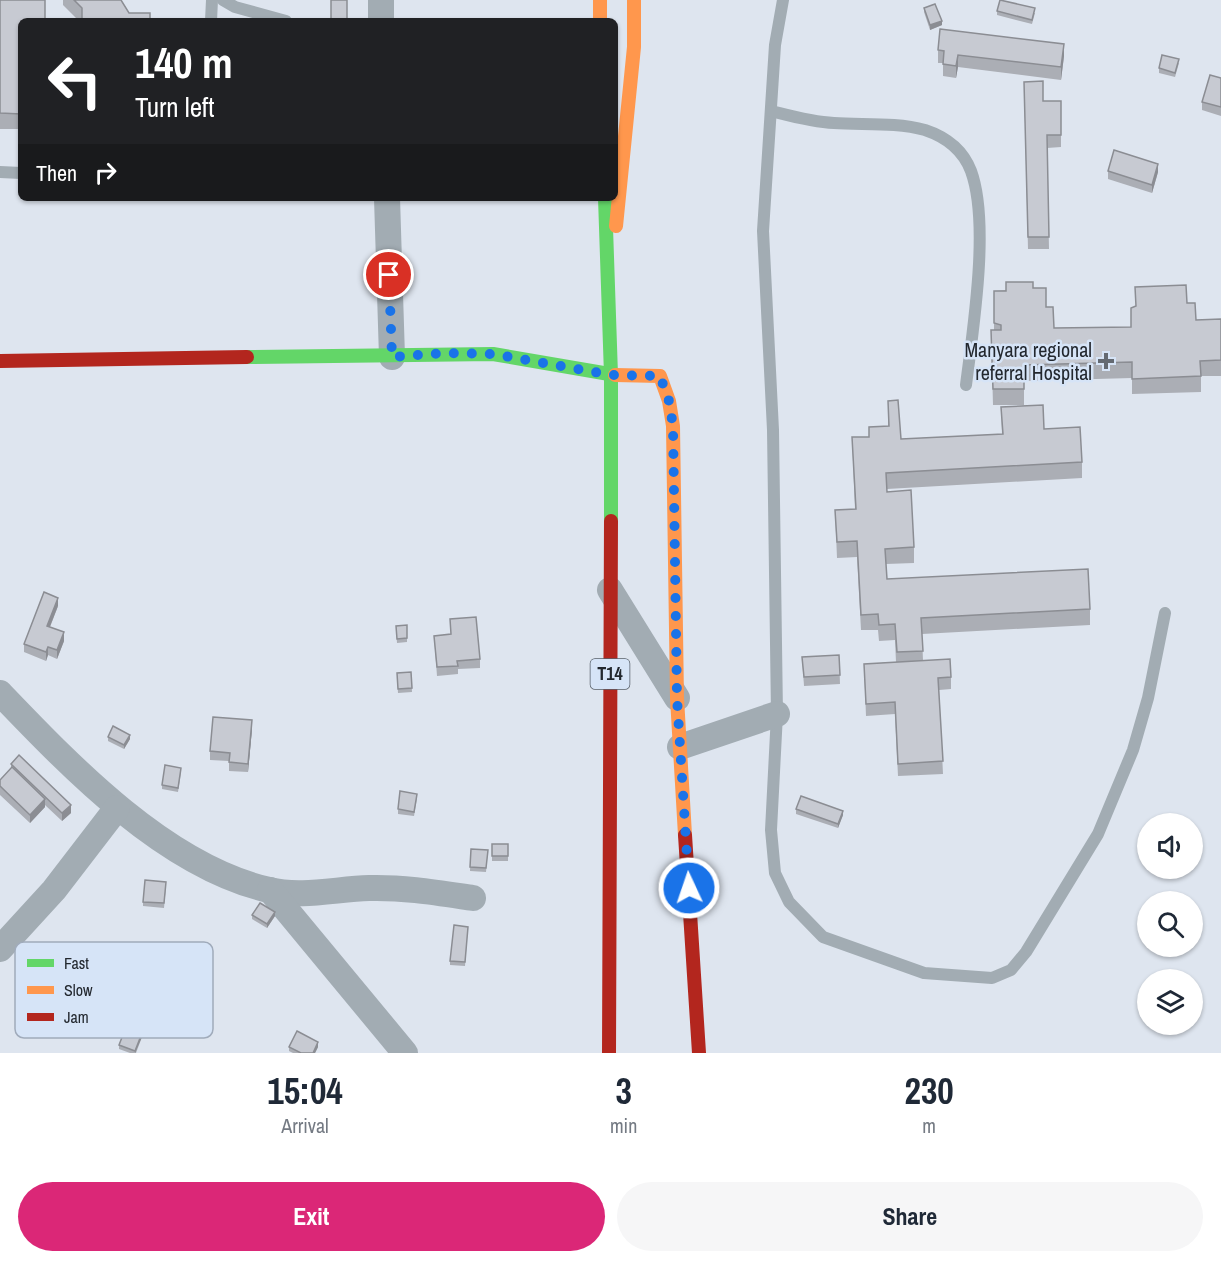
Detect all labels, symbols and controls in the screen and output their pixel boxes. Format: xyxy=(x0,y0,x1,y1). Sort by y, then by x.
text: 140 m xyxy=(135,35,233,91)
icon: left xyxy=(36,42,114,120)
text: Turn left xyxy=(135,89,214,125)
icon: right xyxy=(89,156,122,189)
text: Then xyxy=(36,158,77,188)
pin xyxy=(363,249,414,300)
icon: arrive xyxy=(372,258,405,291)
place label: Manyara regional referral Hospital xyxy=(964,336,1092,386)
marker: Manyara regional referral Hospital xyxy=(1097,352,1115,370)
road number: T14 xyxy=(590,659,630,689)
map controls xyxy=(1137,813,1203,1035)
button: sound xyxy=(1137,813,1203,879)
position arrow xyxy=(657,856,721,920)
button: search xyxy=(1137,891,1203,957)
legend xyxy=(15,942,213,1038)
text: Fast xyxy=(64,952,89,974)
button: layers xyxy=(1137,969,1203,1035)
text: Slow xyxy=(64,979,93,1001)
text: Jam xyxy=(64,1006,89,1028)
text: 15:04 xyxy=(267,1067,343,1115)
text: 3 xyxy=(615,1067,632,1115)
text: 230 xyxy=(905,1067,954,1115)
text: Arrival xyxy=(281,1112,329,1139)
text: min xyxy=(610,1112,637,1139)
text: m xyxy=(922,1112,936,1139)
button: Exit xyxy=(18,1182,605,1251)
button: Share xyxy=(617,1182,1203,1251)

